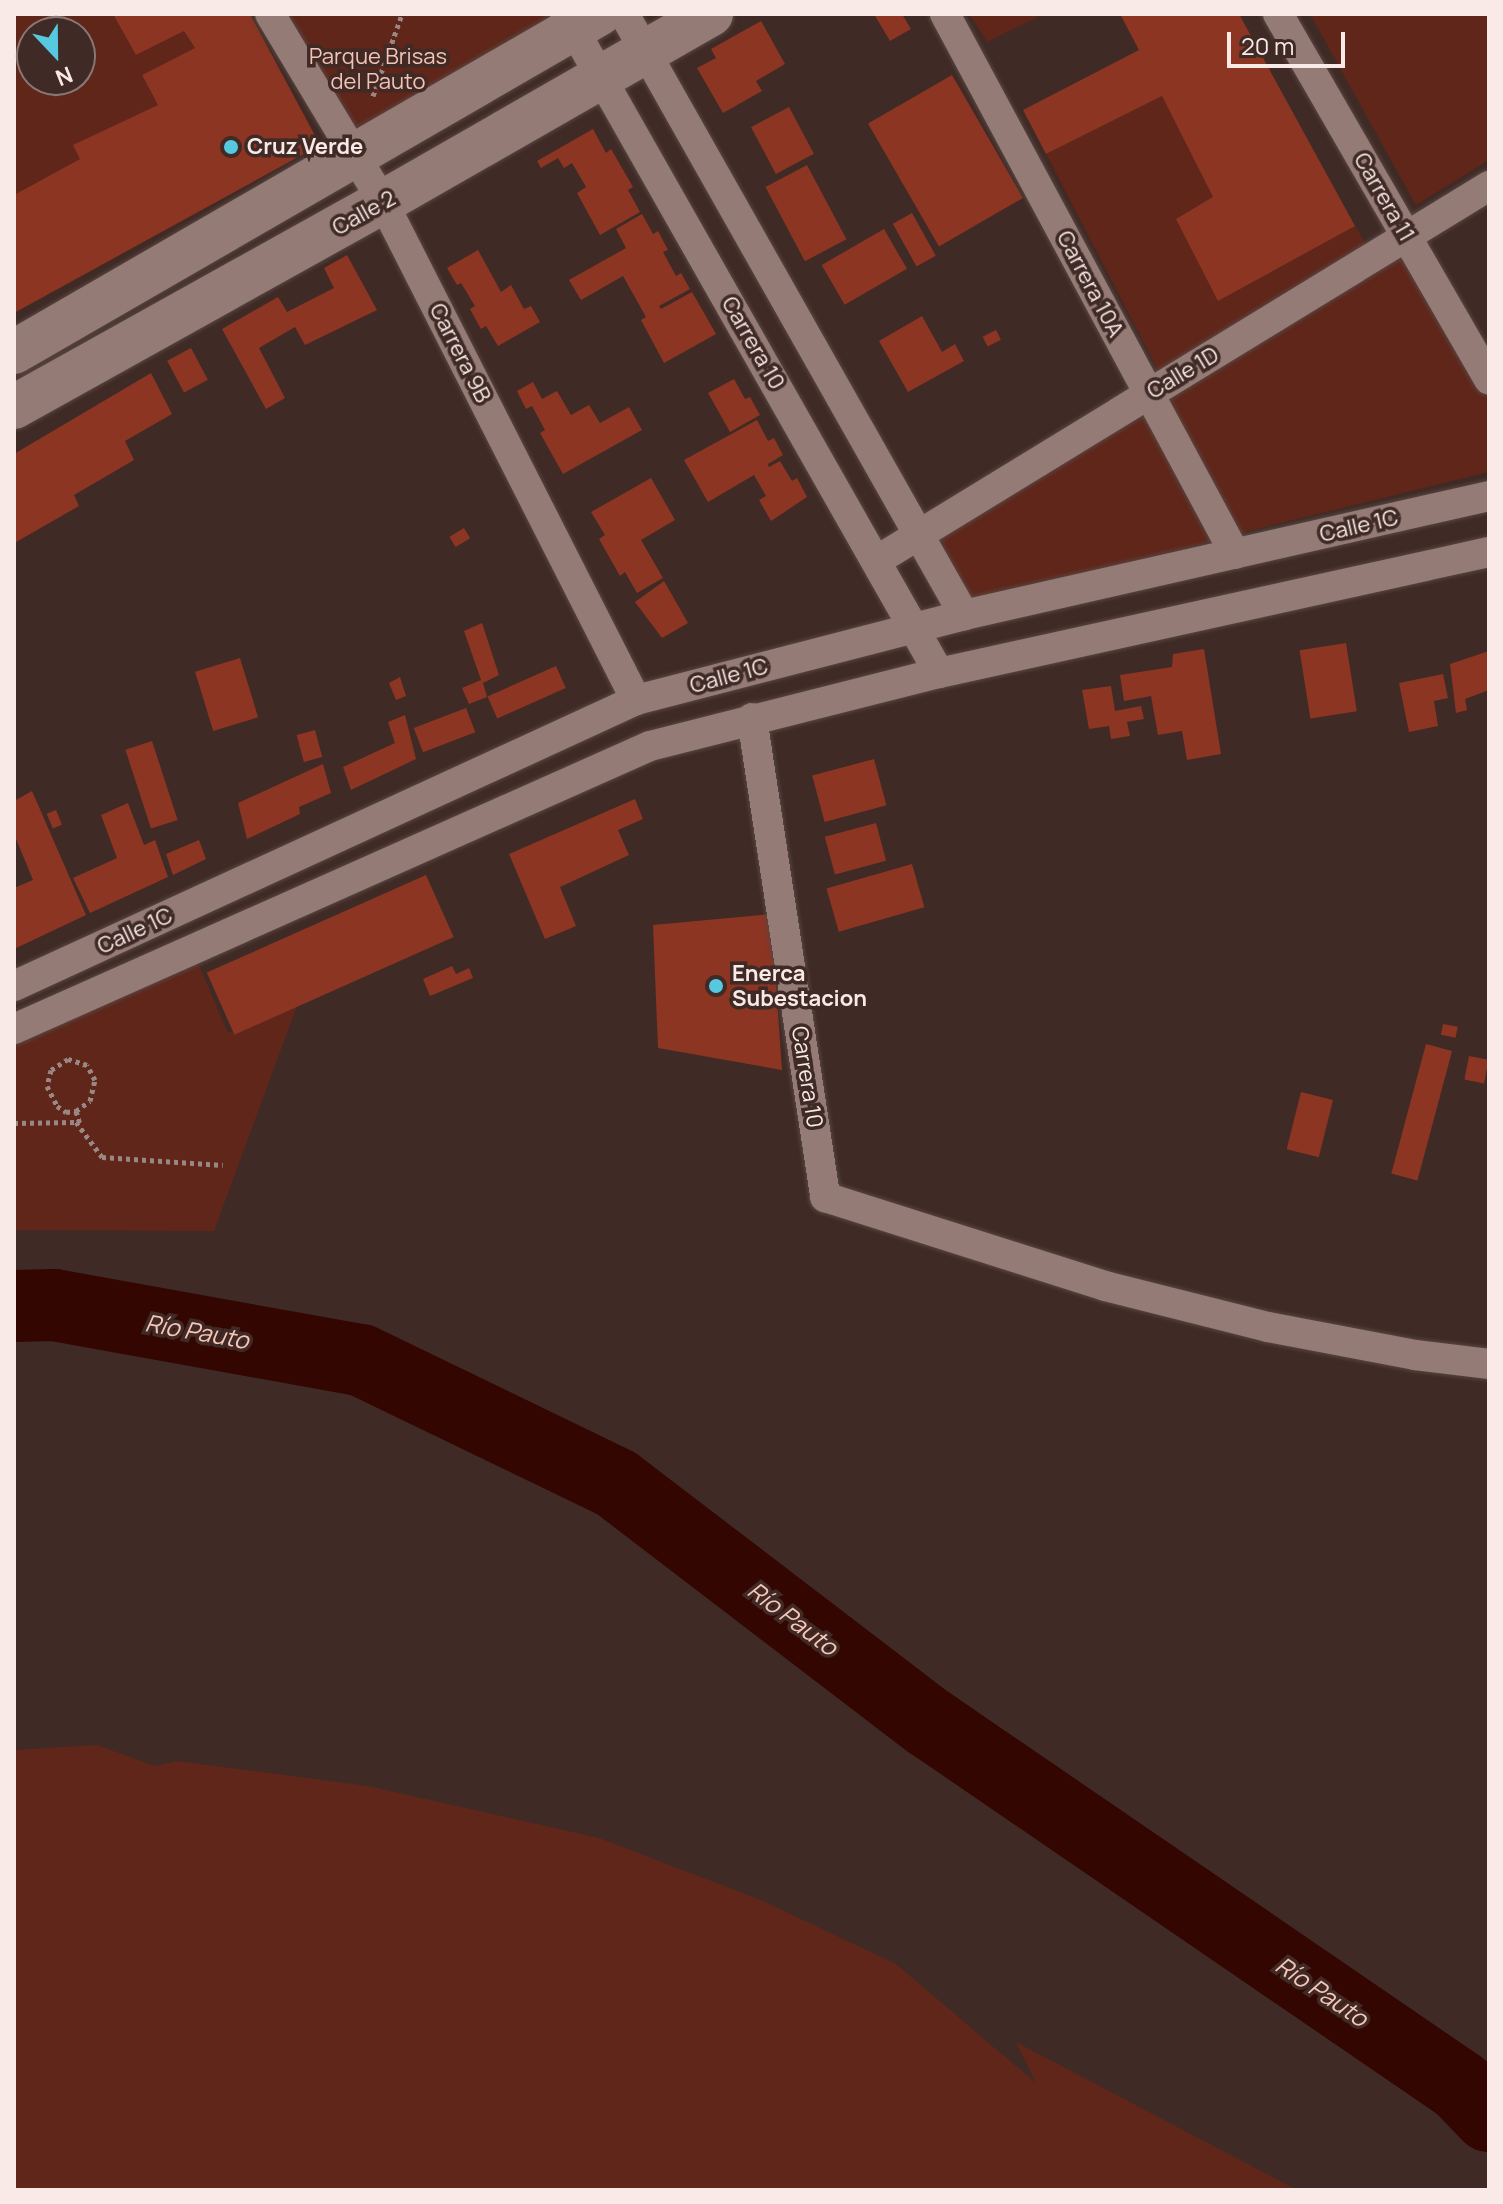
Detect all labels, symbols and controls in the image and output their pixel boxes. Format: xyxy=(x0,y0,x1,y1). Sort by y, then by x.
north arrow xyxy=(16,16,96,96)
scale bar xyxy=(1231,16,1349,66)
text: 20 m xyxy=(1241,29,1294,62)
park label: Parque Brisas del Pauto xyxy=(309,43,447,94)
text: N xyxy=(51,60,77,93)
place label: Cruz Verde xyxy=(247,134,363,160)
marker: Cruz Verde xyxy=(222,138,240,156)
street label: Carrera 11 xyxy=(1348,148,1420,246)
street label: Calle 2 xyxy=(328,185,400,241)
street label: Carrera 10A xyxy=(1051,226,1129,342)
street label: Carrera 10 xyxy=(716,292,790,394)
street label: Carrera 9B xyxy=(424,299,496,407)
street label: Calle 1D xyxy=(1142,341,1224,405)
street label: Calle 1C xyxy=(1317,504,1401,548)
street label: Calle 1C xyxy=(687,653,771,699)
street label: Calle 1C xyxy=(93,902,177,960)
place label: Enerca Subestacion xyxy=(732,960,867,1012)
marker: Enerca Subestacion xyxy=(707,977,725,995)
street label: Carrera 10 xyxy=(786,1024,828,1130)
water label: Río Pauto xyxy=(143,1308,251,1354)
water label: Río Pauto xyxy=(743,1575,843,1661)
water label: Río Pauto xyxy=(1271,1950,1373,2032)

